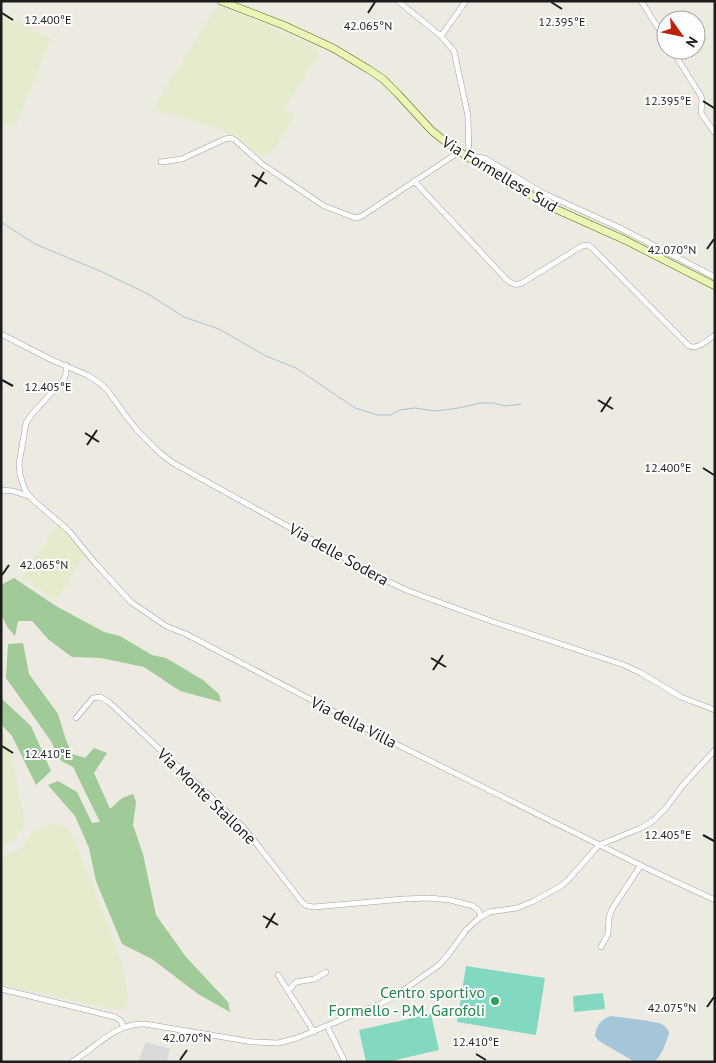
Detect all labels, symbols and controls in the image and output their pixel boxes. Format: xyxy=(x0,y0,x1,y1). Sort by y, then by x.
north arrow xyxy=(656,10,706,60)
text: 12.400°E xyxy=(25,12,71,27)
text: 12.395°E xyxy=(539,14,585,29)
text: 42.065°N xyxy=(344,18,392,33)
text: N xyxy=(682,33,702,51)
text: 12.395°E xyxy=(645,93,691,108)
street label: Via Formellese Sud xyxy=(438,131,561,216)
text: 42.070°N xyxy=(648,242,696,257)
text: 12.405°E xyxy=(25,379,71,394)
text: 12.400°E xyxy=(645,460,691,475)
street label: Via delle Sodera xyxy=(285,518,392,590)
text: 42.065°N xyxy=(20,557,68,572)
street label: Via della Villa xyxy=(307,691,400,752)
street label: Via Monte Stallone xyxy=(153,743,261,848)
text: 12.410°E xyxy=(25,746,71,761)
text: 12.405°E xyxy=(645,827,691,842)
place label: Centro sportivo Formello - P.M. Garofoli xyxy=(329,982,485,1020)
marker: Centro sportivo Formello - P.M. Garofoli xyxy=(489,995,501,1007)
text: 42.075°N xyxy=(648,1000,696,1015)
text: 42.070°N xyxy=(163,1030,211,1045)
text: 12.410°E xyxy=(453,1034,499,1049)

